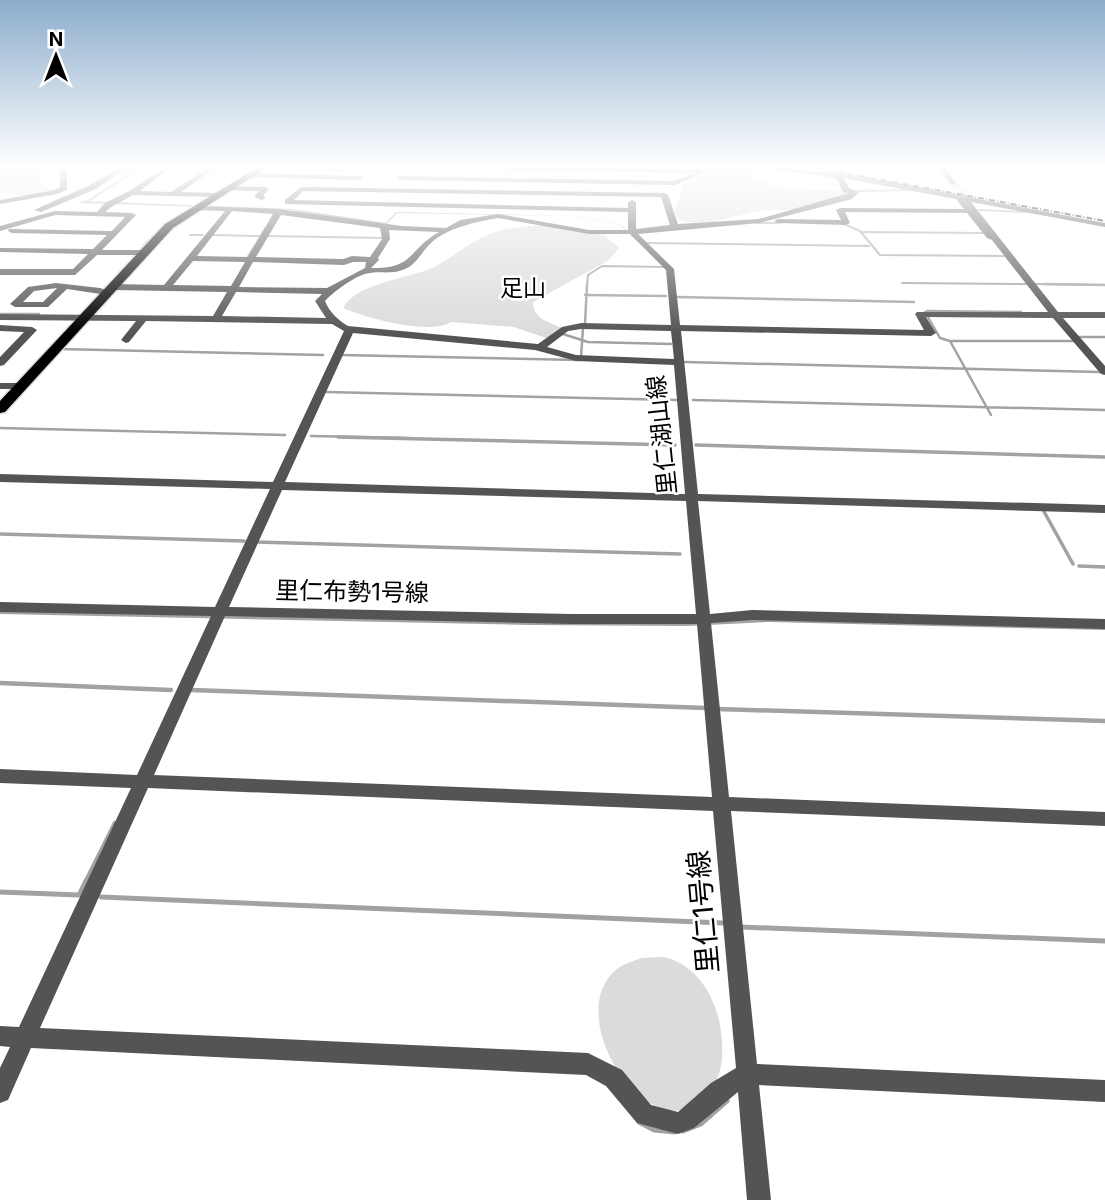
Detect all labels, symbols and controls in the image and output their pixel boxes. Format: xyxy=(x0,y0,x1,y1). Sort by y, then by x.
north arrow xyxy=(21,21,91,91)
text: N xyxy=(49,28,63,51)
district label: 足山 xyxy=(500,274,546,302)
street label: 里仁湖山線 xyxy=(641,374,682,496)
street label: 里仁布勢1号線 xyxy=(275,576,429,607)
street label: 里仁1号線 xyxy=(681,849,725,975)

